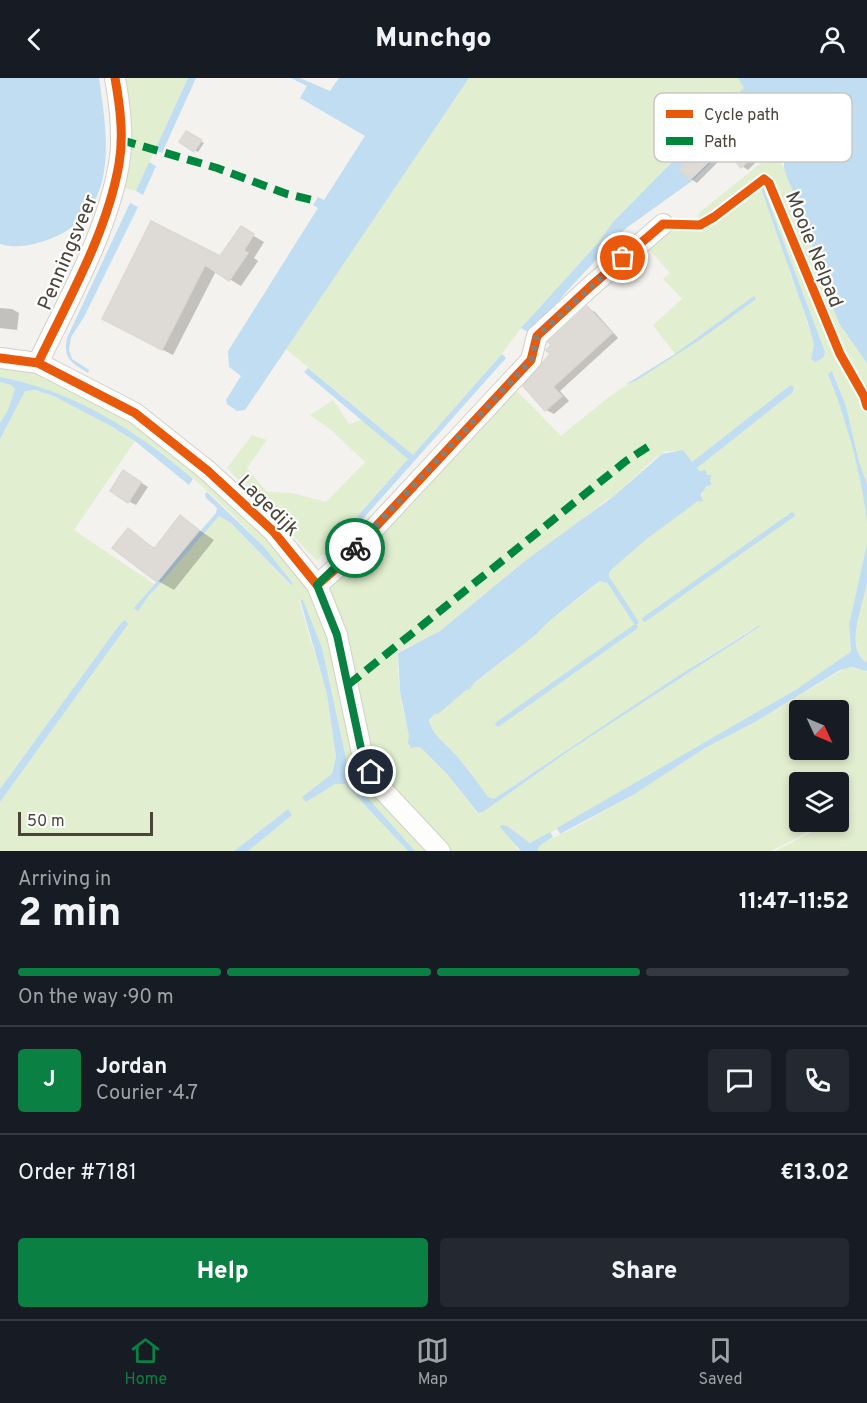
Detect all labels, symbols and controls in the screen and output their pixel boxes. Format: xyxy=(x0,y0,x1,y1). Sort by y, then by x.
text: Munchgo xyxy=(375,22,492,56)
icon: back xyxy=(18,23,51,56)
icon: person xyxy=(816,23,849,56)
legend xyxy=(654,93,852,162)
text: Cycle path xyxy=(704,106,779,126)
text: Path xyxy=(704,133,737,153)
street label: Mooie Nelpad xyxy=(778,188,848,312)
street label: Penningsveer xyxy=(33,191,105,315)
pin xyxy=(597,232,648,283)
icon: bag xyxy=(606,241,639,274)
street label: Lagedijk xyxy=(231,470,304,543)
courier xyxy=(325,518,385,578)
icon: bike xyxy=(339,532,372,565)
north arrow xyxy=(789,700,849,760)
map controls xyxy=(789,700,849,832)
pin xyxy=(345,746,396,797)
icon: home xyxy=(354,755,387,788)
button: layers xyxy=(789,772,849,832)
scale bar xyxy=(18,809,153,836)
text: 50 m xyxy=(27,812,65,832)
text: Arriving in xyxy=(18,867,111,893)
text: 11:47–11:52 xyxy=(739,889,849,916)
text: 2 min xyxy=(18,891,121,940)
text: On the way · 90 m xyxy=(18,985,174,1011)
button: chat xyxy=(708,1049,771,1112)
button: phone xyxy=(786,1049,849,1112)
text: Jordan xyxy=(96,1054,167,1081)
text: J xyxy=(43,1067,56,1094)
text: Courier · 4.7 xyxy=(96,1081,198,1107)
text: Order #7181 xyxy=(18,1160,137,1187)
text: €13.02 xyxy=(780,1160,849,1187)
button: Help xyxy=(18,1238,428,1307)
button: Share xyxy=(440,1238,849,1307)
tab: Home xyxy=(125,1334,167,1390)
tab: Map xyxy=(416,1334,449,1390)
tab: Saved xyxy=(698,1334,742,1390)

